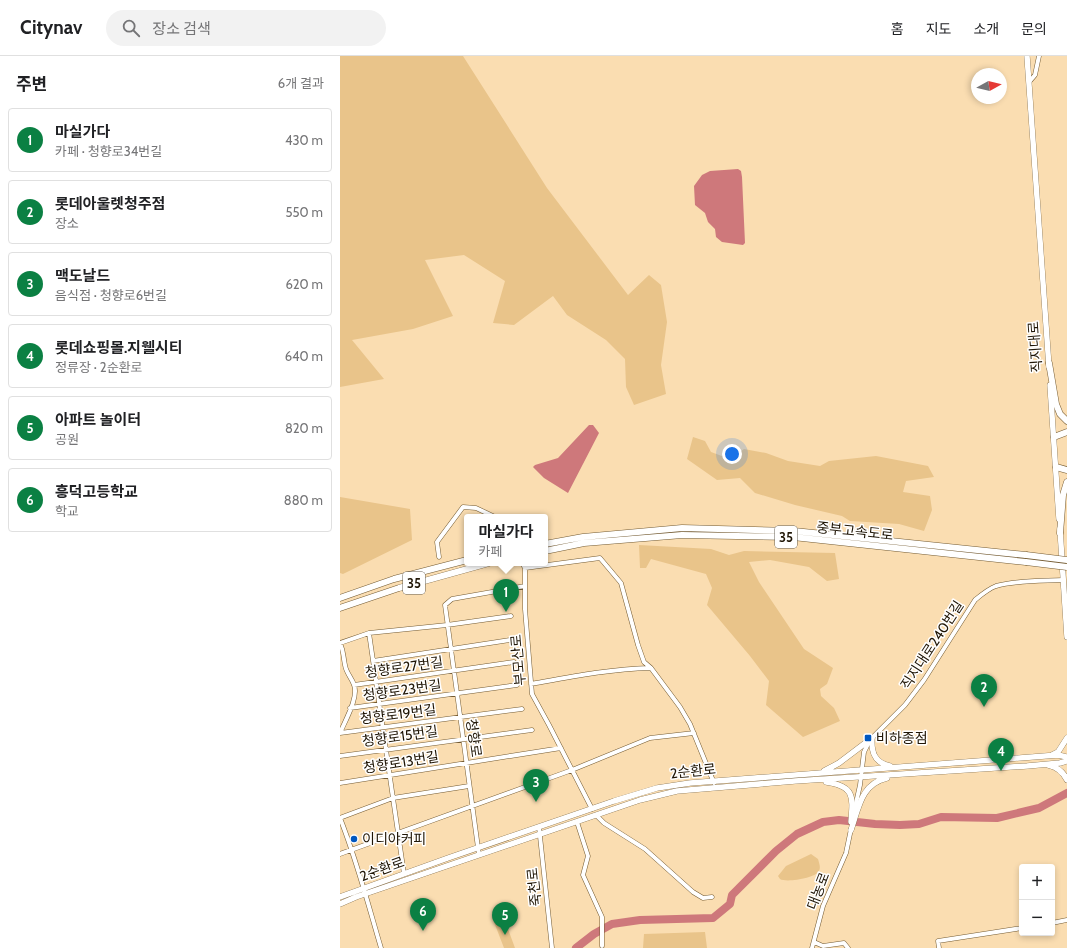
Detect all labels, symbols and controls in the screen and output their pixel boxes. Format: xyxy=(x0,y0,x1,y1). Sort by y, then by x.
search box xyxy=(106,10,386,46)
text: Citynav xyxy=(20,16,82,39)
icon: search xyxy=(120,17,142,39)
text: 장소 검색 xyxy=(152,20,211,38)
text: 홈 xyxy=(891,20,904,38)
text: 지도 xyxy=(926,20,951,38)
text: 소개 xyxy=(973,20,999,38)
text: 문의 xyxy=(1021,20,1047,38)
north arrow xyxy=(971,68,1007,104)
text: 주변 xyxy=(16,74,47,94)
text: 6개 결과 xyxy=(278,75,324,91)
text: 마실가다 xyxy=(55,123,110,141)
text: 1 xyxy=(28,132,32,148)
text: 430 m xyxy=(285,132,323,148)
text: 카페 · 청향로34번길 xyxy=(55,143,162,159)
text: 롯데아울렛청주점 xyxy=(55,195,165,213)
text: 2 xyxy=(27,204,33,220)
text: 550 m xyxy=(286,204,323,220)
text: 장소 xyxy=(55,215,79,231)
text: 맥도날드 xyxy=(55,267,110,285)
text: 3 xyxy=(26,276,34,292)
text: 620 m xyxy=(285,276,323,292)
text: 음식점 · 청향로6번길 xyxy=(55,287,167,303)
street label: 직지대로 xyxy=(1024,321,1046,373)
text: 롯데쇼핑몰.지웰시티 xyxy=(55,339,183,357)
text: 4 xyxy=(26,348,34,364)
text: 640 m xyxy=(285,348,323,364)
text: 정류장 · 2순환로 xyxy=(55,359,143,375)
text: 아파트 놀이터 xyxy=(55,411,141,429)
text: 5 xyxy=(27,420,33,436)
text: 820 m xyxy=(285,420,323,436)
text: 공원 xyxy=(55,431,79,447)
your location xyxy=(722,444,742,464)
text: 흥덕고등학교 xyxy=(55,483,138,501)
text: 6 xyxy=(26,492,34,508)
text: 880 m xyxy=(284,492,323,508)
text: 학교 xyxy=(55,503,79,519)
popup xyxy=(464,514,548,566)
street label: 중부고속도로 xyxy=(816,518,894,544)
text: 마실가다 xyxy=(478,523,534,541)
road number: 35 xyxy=(775,526,797,548)
text: 카페 xyxy=(478,543,502,559)
road number: 35 xyxy=(403,572,425,594)
pin: 1 xyxy=(493,579,519,612)
street label: 직지대로240번길 xyxy=(897,597,967,693)
street label: 부모산로 xyxy=(507,633,529,686)
street label: 청향로27번길 xyxy=(364,653,444,681)
pin: 2 xyxy=(971,674,997,707)
street label: 청향로23번길 xyxy=(361,676,443,704)
street label: 청향로19번길 xyxy=(359,700,437,728)
street label: 청향로 xyxy=(462,718,486,759)
street label: 청향로15번길 xyxy=(361,722,439,750)
place label: 비하종점 xyxy=(876,729,928,747)
marker: 비하종점 xyxy=(863,733,873,743)
pin: 4 xyxy=(988,738,1014,771)
street label: 청향로13번길 xyxy=(362,747,440,777)
street label: 2순환로 xyxy=(669,760,717,782)
pin: 3 xyxy=(523,769,549,802)
place label: 이디야커피 xyxy=(362,830,426,848)
marker: 이디야커피 xyxy=(349,834,359,844)
street label: 2순환로 xyxy=(357,853,407,885)
map controls xyxy=(1019,864,1055,936)
button: + xyxy=(1019,864,1055,900)
street label: 죽천로 xyxy=(523,867,545,907)
street label: 대농로 xyxy=(803,870,833,912)
pin: 6 xyxy=(410,898,436,931)
button: − xyxy=(1019,900,1055,936)
pin: 5 xyxy=(492,902,518,935)

